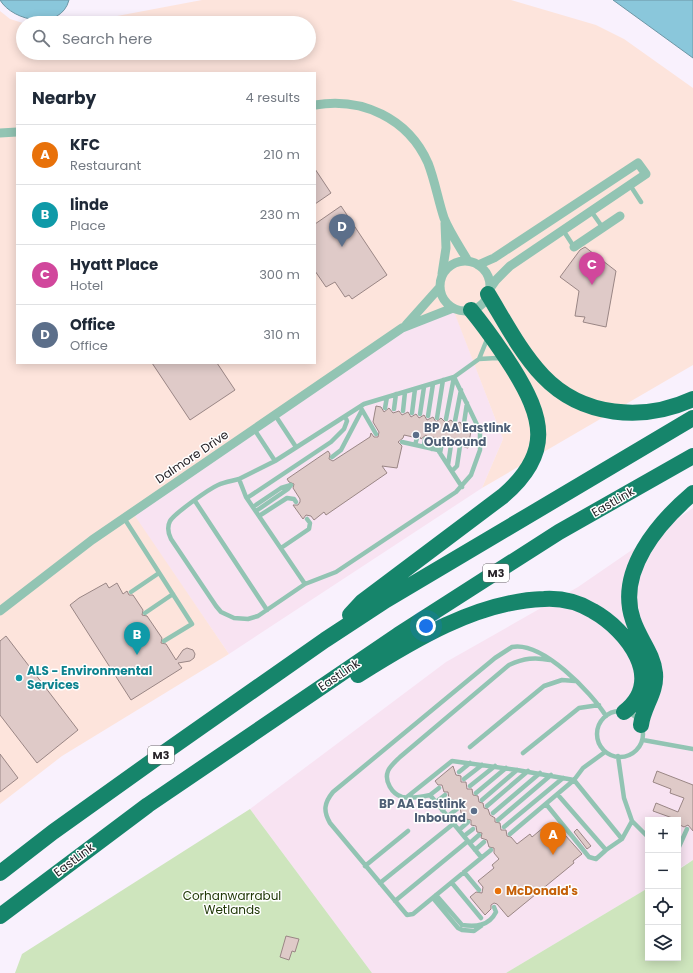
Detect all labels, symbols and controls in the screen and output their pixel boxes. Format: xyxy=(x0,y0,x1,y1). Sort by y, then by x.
search box xyxy=(16,16,316,60)
icon: search xyxy=(30,27,52,49)
text: Search here xyxy=(62,28,152,49)
text: Nearby xyxy=(32,86,96,110)
text: 4 results xyxy=(246,88,300,107)
text: KFC xyxy=(70,134,100,155)
text: A xyxy=(40,145,50,164)
text: 210 m xyxy=(263,145,300,164)
text: Restaurant xyxy=(70,156,141,175)
text: linde xyxy=(70,194,108,215)
text: B xyxy=(41,205,49,224)
text: 230 m xyxy=(260,205,300,224)
pin: D xyxy=(329,214,355,247)
text: Place xyxy=(70,216,105,235)
pin: C xyxy=(579,252,605,285)
text: Hyatt Place xyxy=(70,254,158,275)
text: C xyxy=(40,265,50,284)
text: 300 m xyxy=(259,265,300,284)
text: Hotel xyxy=(70,276,103,295)
text: Office xyxy=(70,314,115,335)
text: D xyxy=(40,325,50,344)
text: 310 m xyxy=(263,325,300,344)
text: Office xyxy=(70,336,108,355)
place label: BP AA Eastlink Outbound xyxy=(424,419,512,450)
street label: Dalmore Drive xyxy=(152,426,232,487)
marker: BP AA Eastlink Outbound xyxy=(411,430,421,440)
street label: EastLink xyxy=(588,482,638,521)
road number: M3 xyxy=(483,564,509,582)
your location xyxy=(416,616,436,636)
pin: B xyxy=(124,622,150,655)
street label: EastLink xyxy=(315,654,364,695)
place label: ALS - Environmental Services xyxy=(27,662,152,693)
marker: ALS - Environmental Services xyxy=(14,673,24,683)
road number: M3 xyxy=(148,746,174,764)
place label: BP AA Eastlink Inbound xyxy=(379,795,467,826)
marker: BP AA Eastlink Inbound xyxy=(469,806,479,816)
map controls xyxy=(645,817,681,961)
button: + xyxy=(645,817,681,853)
pin: A xyxy=(540,822,566,855)
street label: EastLink xyxy=(50,838,98,881)
button: − xyxy=(645,853,681,889)
place label: McDonald's xyxy=(506,882,578,899)
marker: McDonald's xyxy=(493,886,503,896)
park label: Corhanwarrabul Wetlands xyxy=(183,887,281,918)
button: locate xyxy=(645,889,681,925)
button: layers xyxy=(645,925,681,961)

